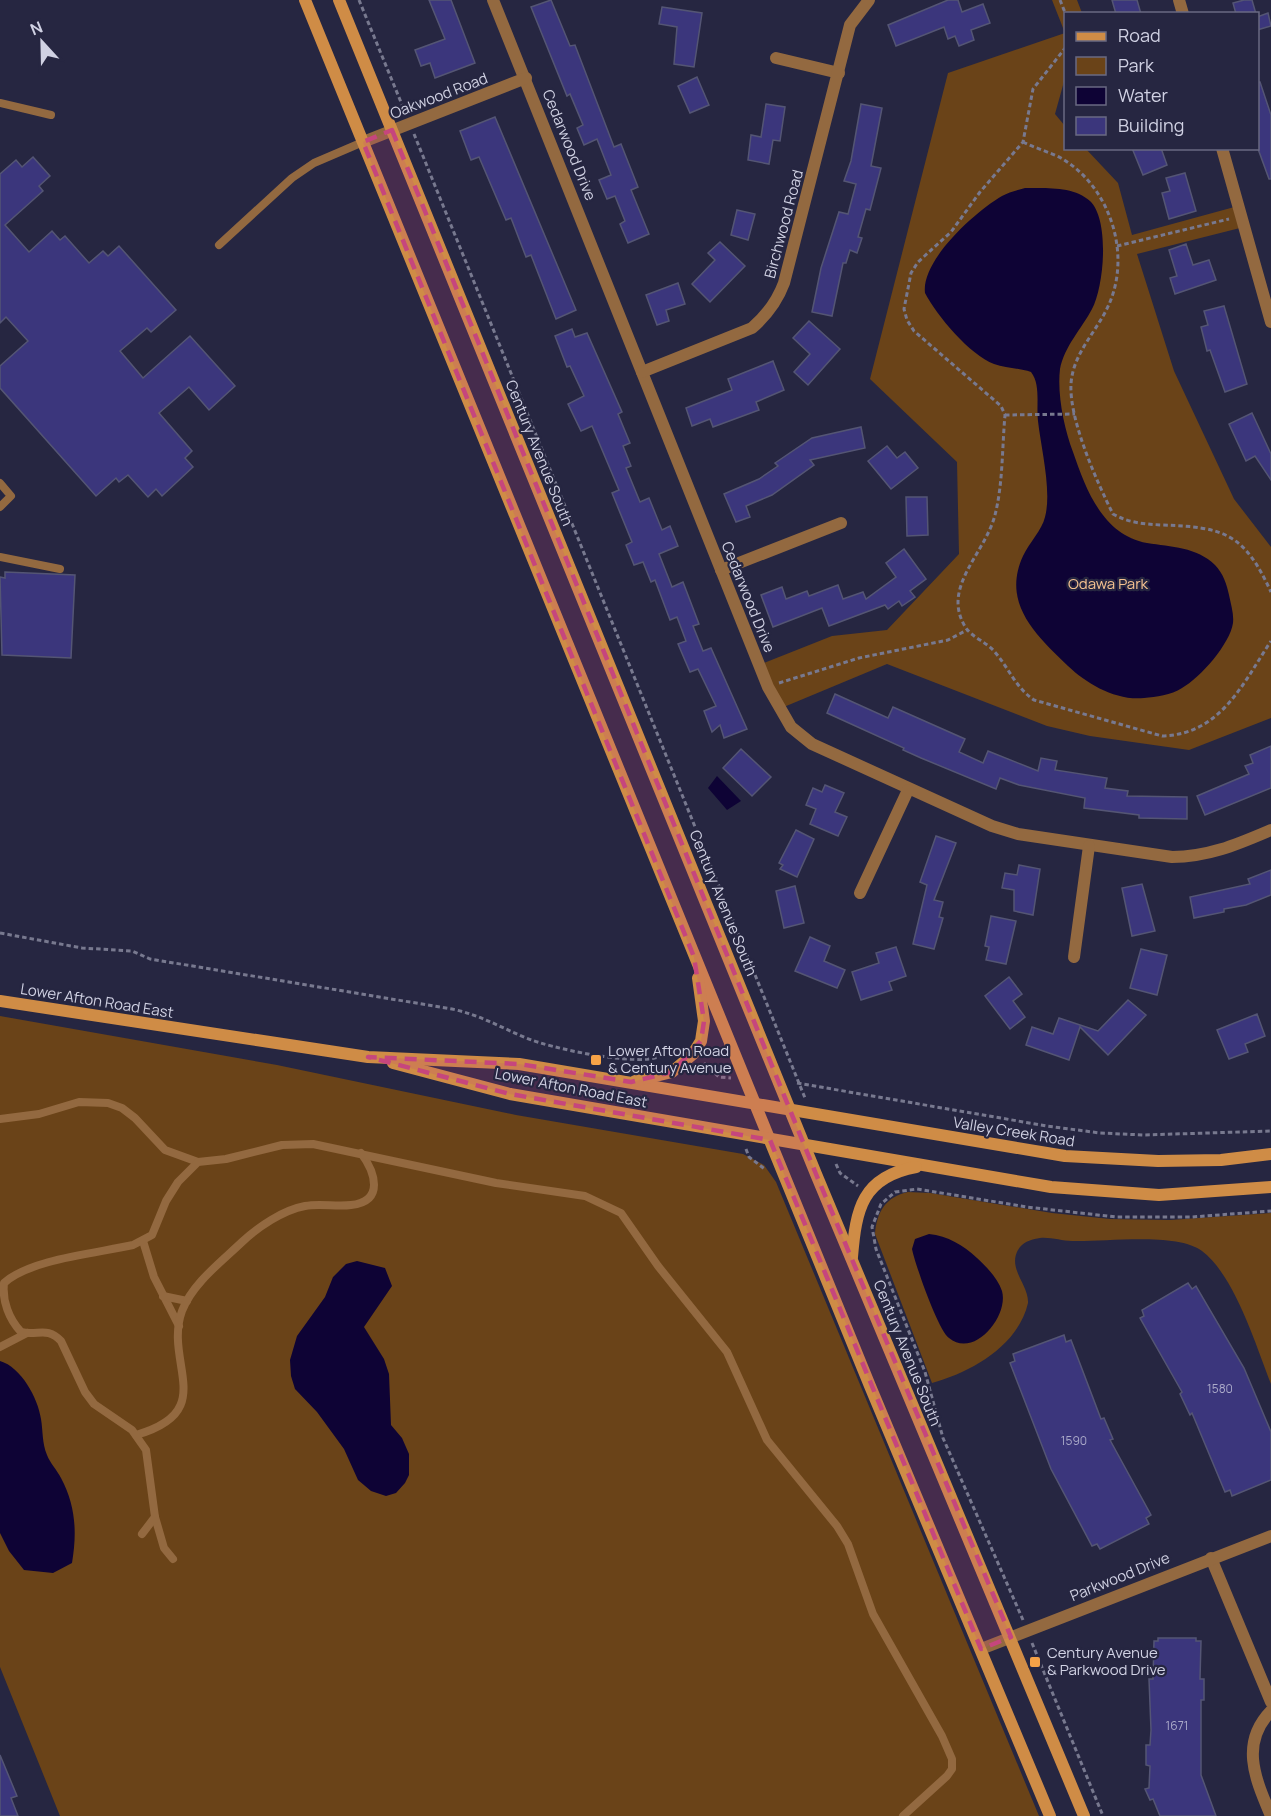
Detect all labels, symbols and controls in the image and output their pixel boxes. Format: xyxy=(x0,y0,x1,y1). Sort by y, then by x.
north arrow xyxy=(12,12,72,72)
legend xyxy=(1064,12,1259,150)
text: N xyxy=(27,16,46,40)
text: Road xyxy=(1118,23,1161,47)
text: Park xyxy=(1118,53,1155,77)
street label: Oakwood Road xyxy=(387,67,491,124)
text: Water xyxy=(1118,83,1168,107)
street label: Cedarwood Drive xyxy=(538,86,601,204)
text: Building xyxy=(1118,113,1184,137)
street label: Birchwood Road xyxy=(759,167,808,280)
street label: Century Avenue South xyxy=(501,377,578,529)
street label: Cedarwood Drive xyxy=(717,538,780,656)
park label: Odawa Park xyxy=(1068,573,1149,594)
street label: Century Avenue South xyxy=(685,827,762,979)
street label: Lower Afton Road East xyxy=(19,978,175,1023)
place label: Lower Afton Road & Century Avenue xyxy=(608,1040,732,1078)
marker: Lower Afton Road & Century Avenue xyxy=(589,1053,603,1067)
street label: Lower Afton Road East xyxy=(493,1062,649,1113)
street label: Valley Creek Road xyxy=(952,1112,1076,1151)
street label: Century Avenue South xyxy=(869,1277,946,1429)
house number: 1580 xyxy=(1207,1380,1233,1397)
house number: 1590 xyxy=(1061,1432,1087,1449)
street label: Parkwood Drive xyxy=(1067,1547,1173,1606)
place label: Century Avenue & Parkwood Drive xyxy=(1047,1642,1166,1680)
marker: Century Avenue & Parkwood Drive xyxy=(1028,1655,1042,1669)
house number: 1671 xyxy=(1166,1717,1188,1734)

